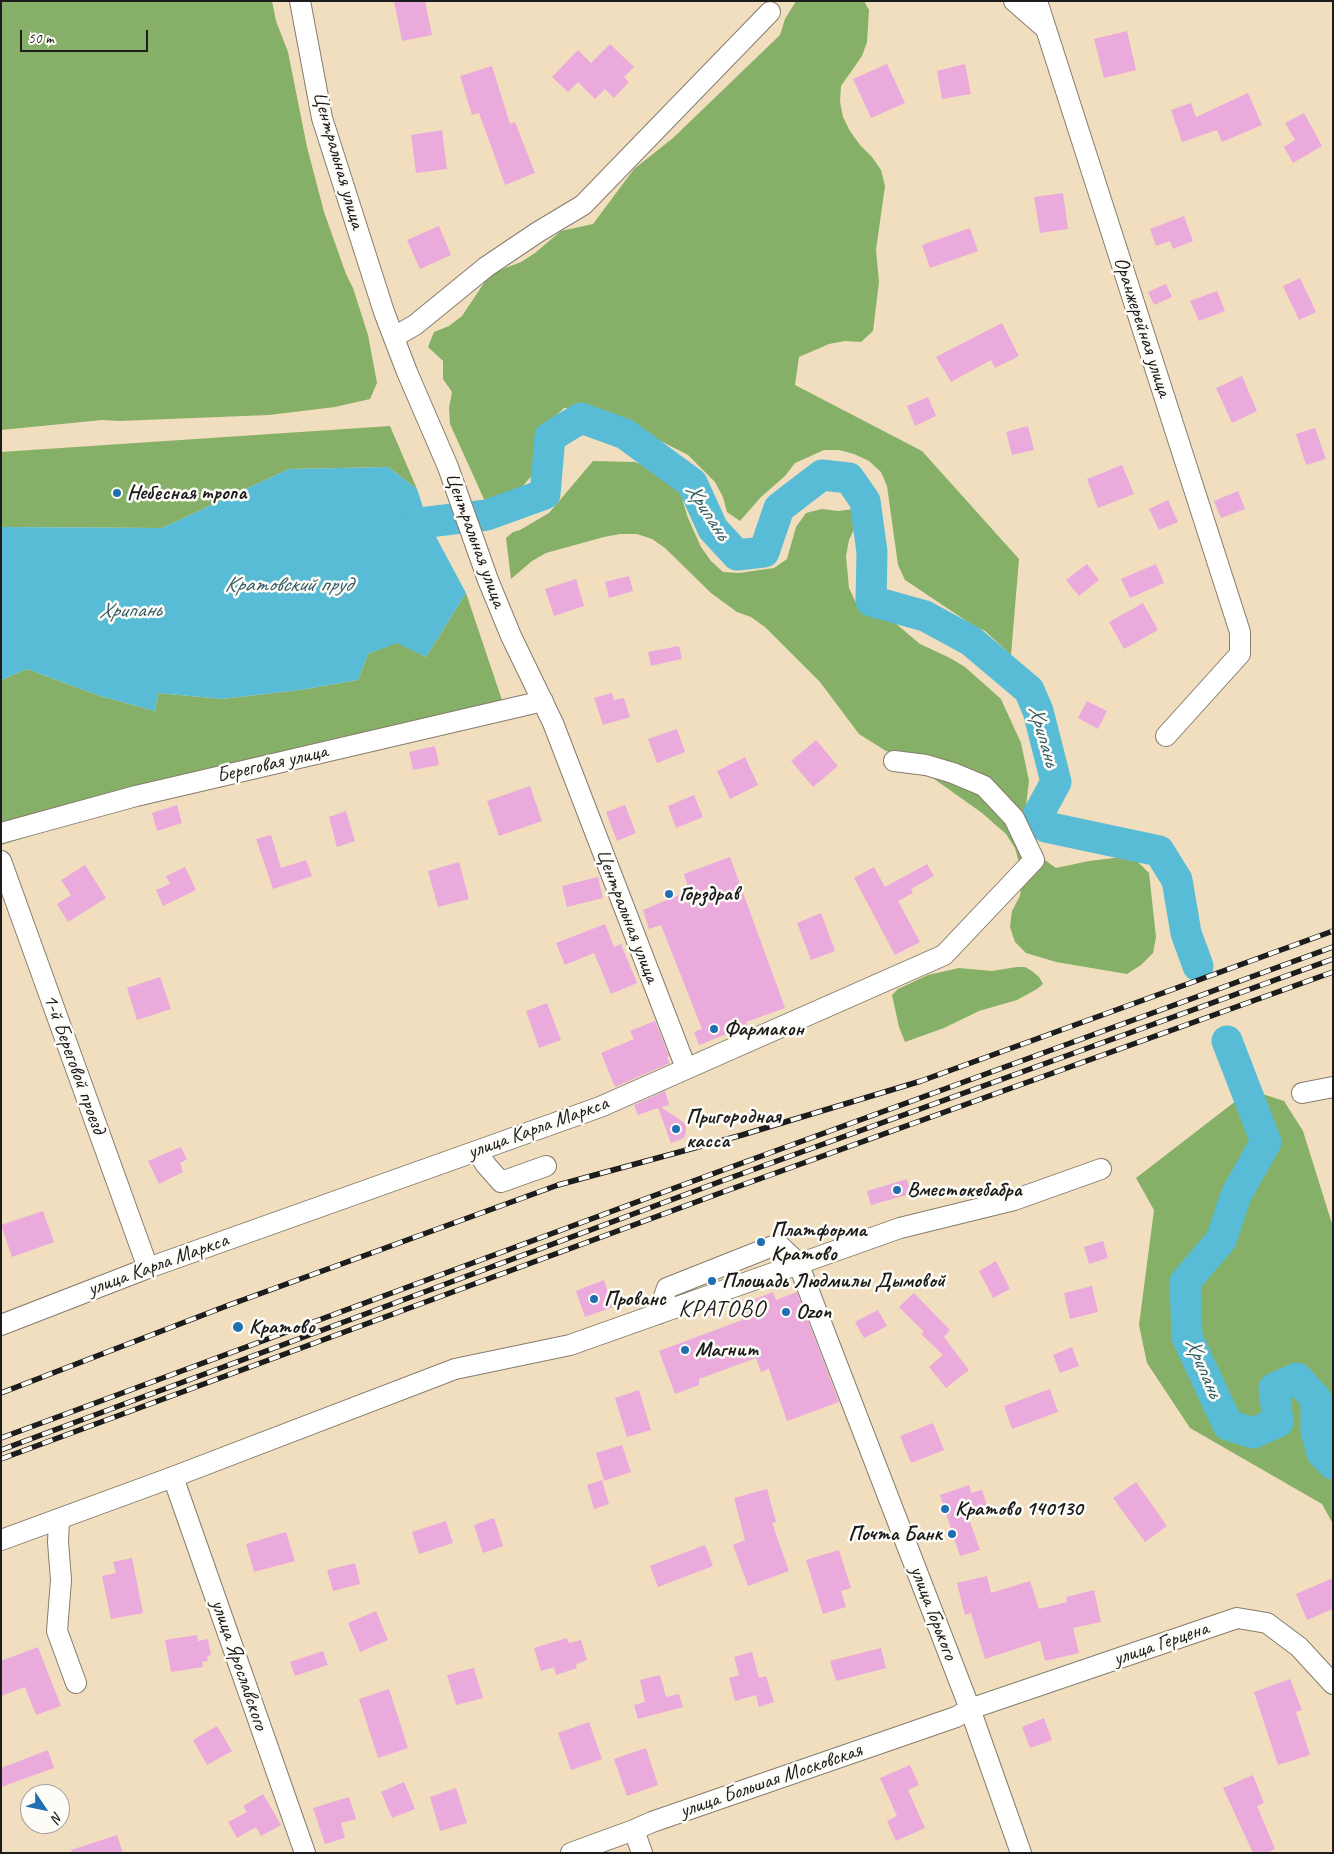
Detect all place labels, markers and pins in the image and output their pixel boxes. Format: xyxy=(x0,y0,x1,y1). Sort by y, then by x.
place label: Небесная тропа xyxy=(127,480,247,506)
marker: Небесная тропа xyxy=(111,487,123,499)
place label: Горздрав xyxy=(679,881,739,907)
marker: Горздрав xyxy=(663,888,675,900)
place label: Фармакон xyxy=(724,1016,804,1042)
marker: Фармакон xyxy=(708,1023,720,1035)
place label: Пригородная касса xyxy=(686,1104,781,1154)
marker: Пригородная касса xyxy=(670,1123,682,1135)
place label: Вместокебабра xyxy=(907,1177,1022,1203)
marker: Вместокебабра xyxy=(891,1184,903,1196)
place label: Платформа Кратово xyxy=(771,1217,867,1267)
marker: Платформа Кратово xyxy=(755,1236,767,1248)
place label: Площадь Людмилы Дымовой xyxy=(722,1268,945,1294)
marker: Площадь Людмилы Дымовой xyxy=(706,1275,718,1287)
place label: Прованс xyxy=(604,1286,666,1312)
marker: Прованс xyxy=(588,1293,600,1305)
place label: Ozon xyxy=(796,1299,831,1325)
marker: Ozon xyxy=(780,1306,792,1318)
place label: Кратово xyxy=(249,1314,315,1340)
marker: Кратово xyxy=(231,1320,245,1334)
place label: Магнит xyxy=(695,1337,758,1363)
marker: Магнит xyxy=(679,1344,691,1356)
place label: Кратово 140130 xyxy=(955,1496,1083,1522)
marker: Кратово 140130 xyxy=(939,1503,951,1515)
place label: Почта Банк xyxy=(848,1521,942,1547)
marker: Почта Банк xyxy=(946,1528,958,1540)

